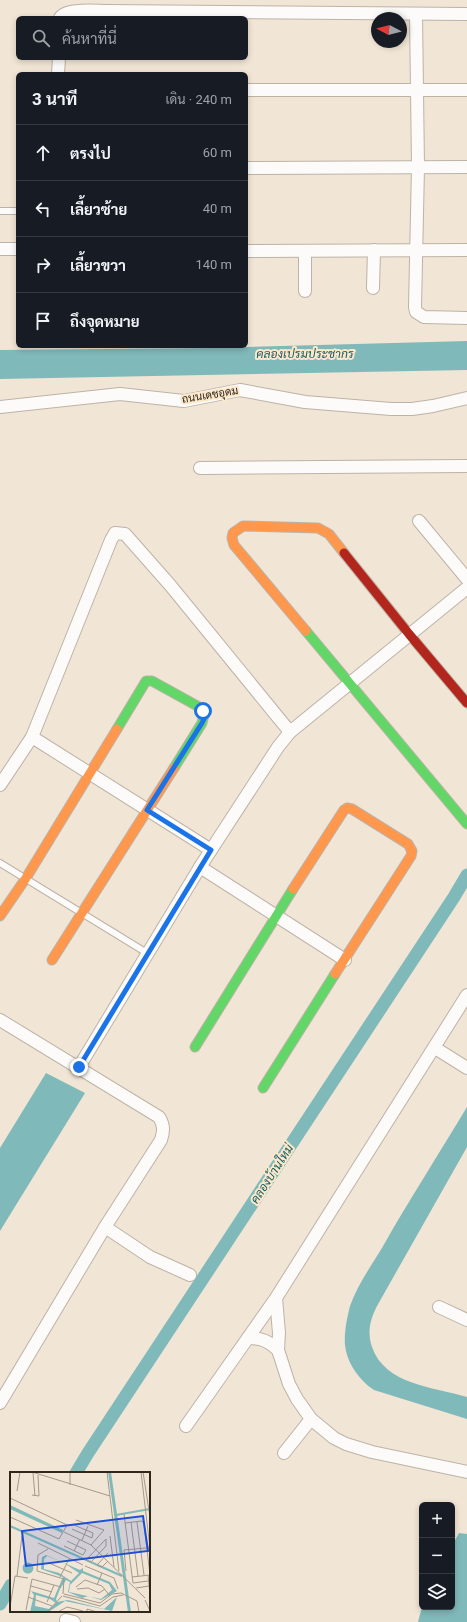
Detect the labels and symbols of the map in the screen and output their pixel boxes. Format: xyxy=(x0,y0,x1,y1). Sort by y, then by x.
north arrow xyxy=(371,12,407,48)
water label: คลองเปรมประชากร xyxy=(256,347,355,361)
street label: ถนนเดชอุดม xyxy=(181,384,239,408)
route start xyxy=(194,702,212,720)
route end xyxy=(70,1058,88,1076)
water label: คลองบ้านใหม่ xyxy=(247,1140,297,1206)
inset map xyxy=(10,1472,150,1612)

